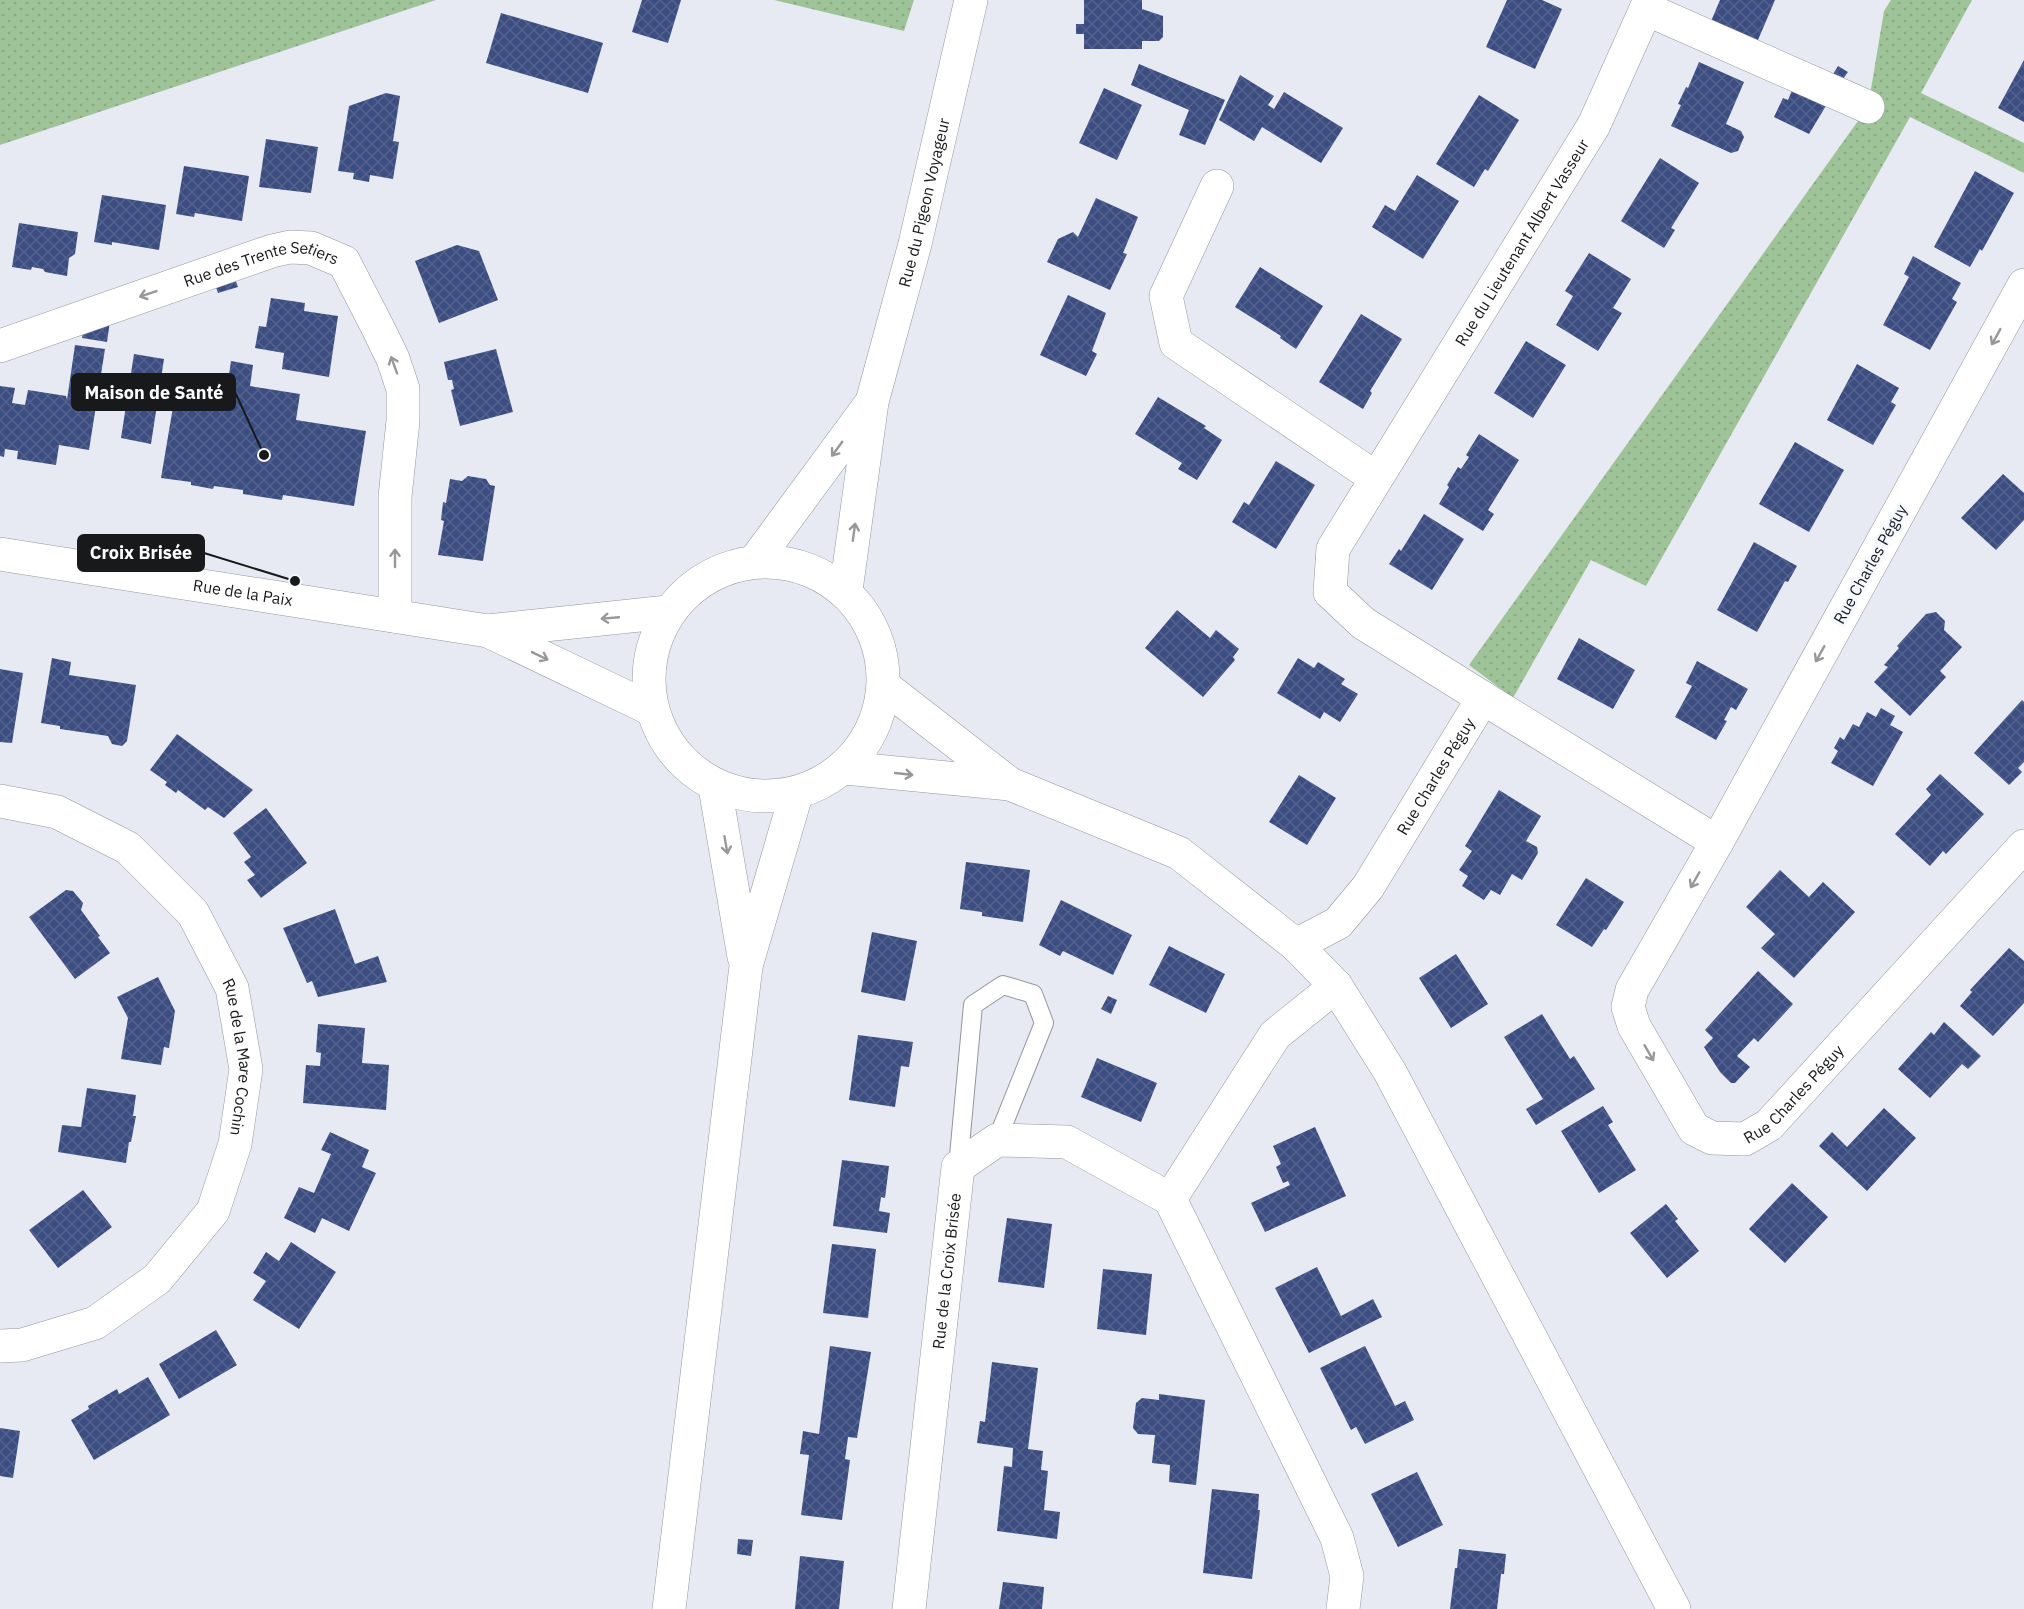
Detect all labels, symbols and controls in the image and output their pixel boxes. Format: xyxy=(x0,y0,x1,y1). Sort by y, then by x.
street label: Rue du Pigeon Voyageur xyxy=(894,116,954,289)
street label: Rue du Lieutenant Albert Vasseur xyxy=(1450,135,1593,350)
street label: Rue des Trente Setiers xyxy=(181,237,342,291)
one-way arrow xyxy=(139,290,158,301)
one-way arrow xyxy=(1990,327,2001,345)
one-way arrow xyxy=(388,356,399,375)
callout: Maison de Santé xyxy=(72,374,235,410)
text: Maison de Santé xyxy=(85,381,223,404)
one-way arrow xyxy=(831,441,844,457)
street label: Rue Charles Péguy xyxy=(1829,501,1911,627)
one-way arrow xyxy=(848,523,859,543)
callout: Croix Brisée xyxy=(78,535,204,571)
text: Croix Brisée xyxy=(90,541,192,564)
one-way arrow xyxy=(389,548,401,568)
street label: Rue de la Paix xyxy=(192,575,294,610)
one-way arrow xyxy=(600,613,620,624)
one-way arrow xyxy=(1814,645,1825,663)
one-way arrow xyxy=(531,650,549,662)
street label: Rue Charles Péguy xyxy=(1392,714,1479,839)
one-way arrow xyxy=(893,769,913,780)
one-way arrow xyxy=(721,834,732,854)
one-way arrow xyxy=(1689,871,1701,888)
street label: Rue de la Mare Cochin xyxy=(219,975,256,1137)
street label: Rue Charles Péguy xyxy=(1740,1040,1848,1148)
one-way arrow xyxy=(1644,1044,1656,1061)
street label: Rue de la Croix Brisée xyxy=(928,1192,965,1350)

